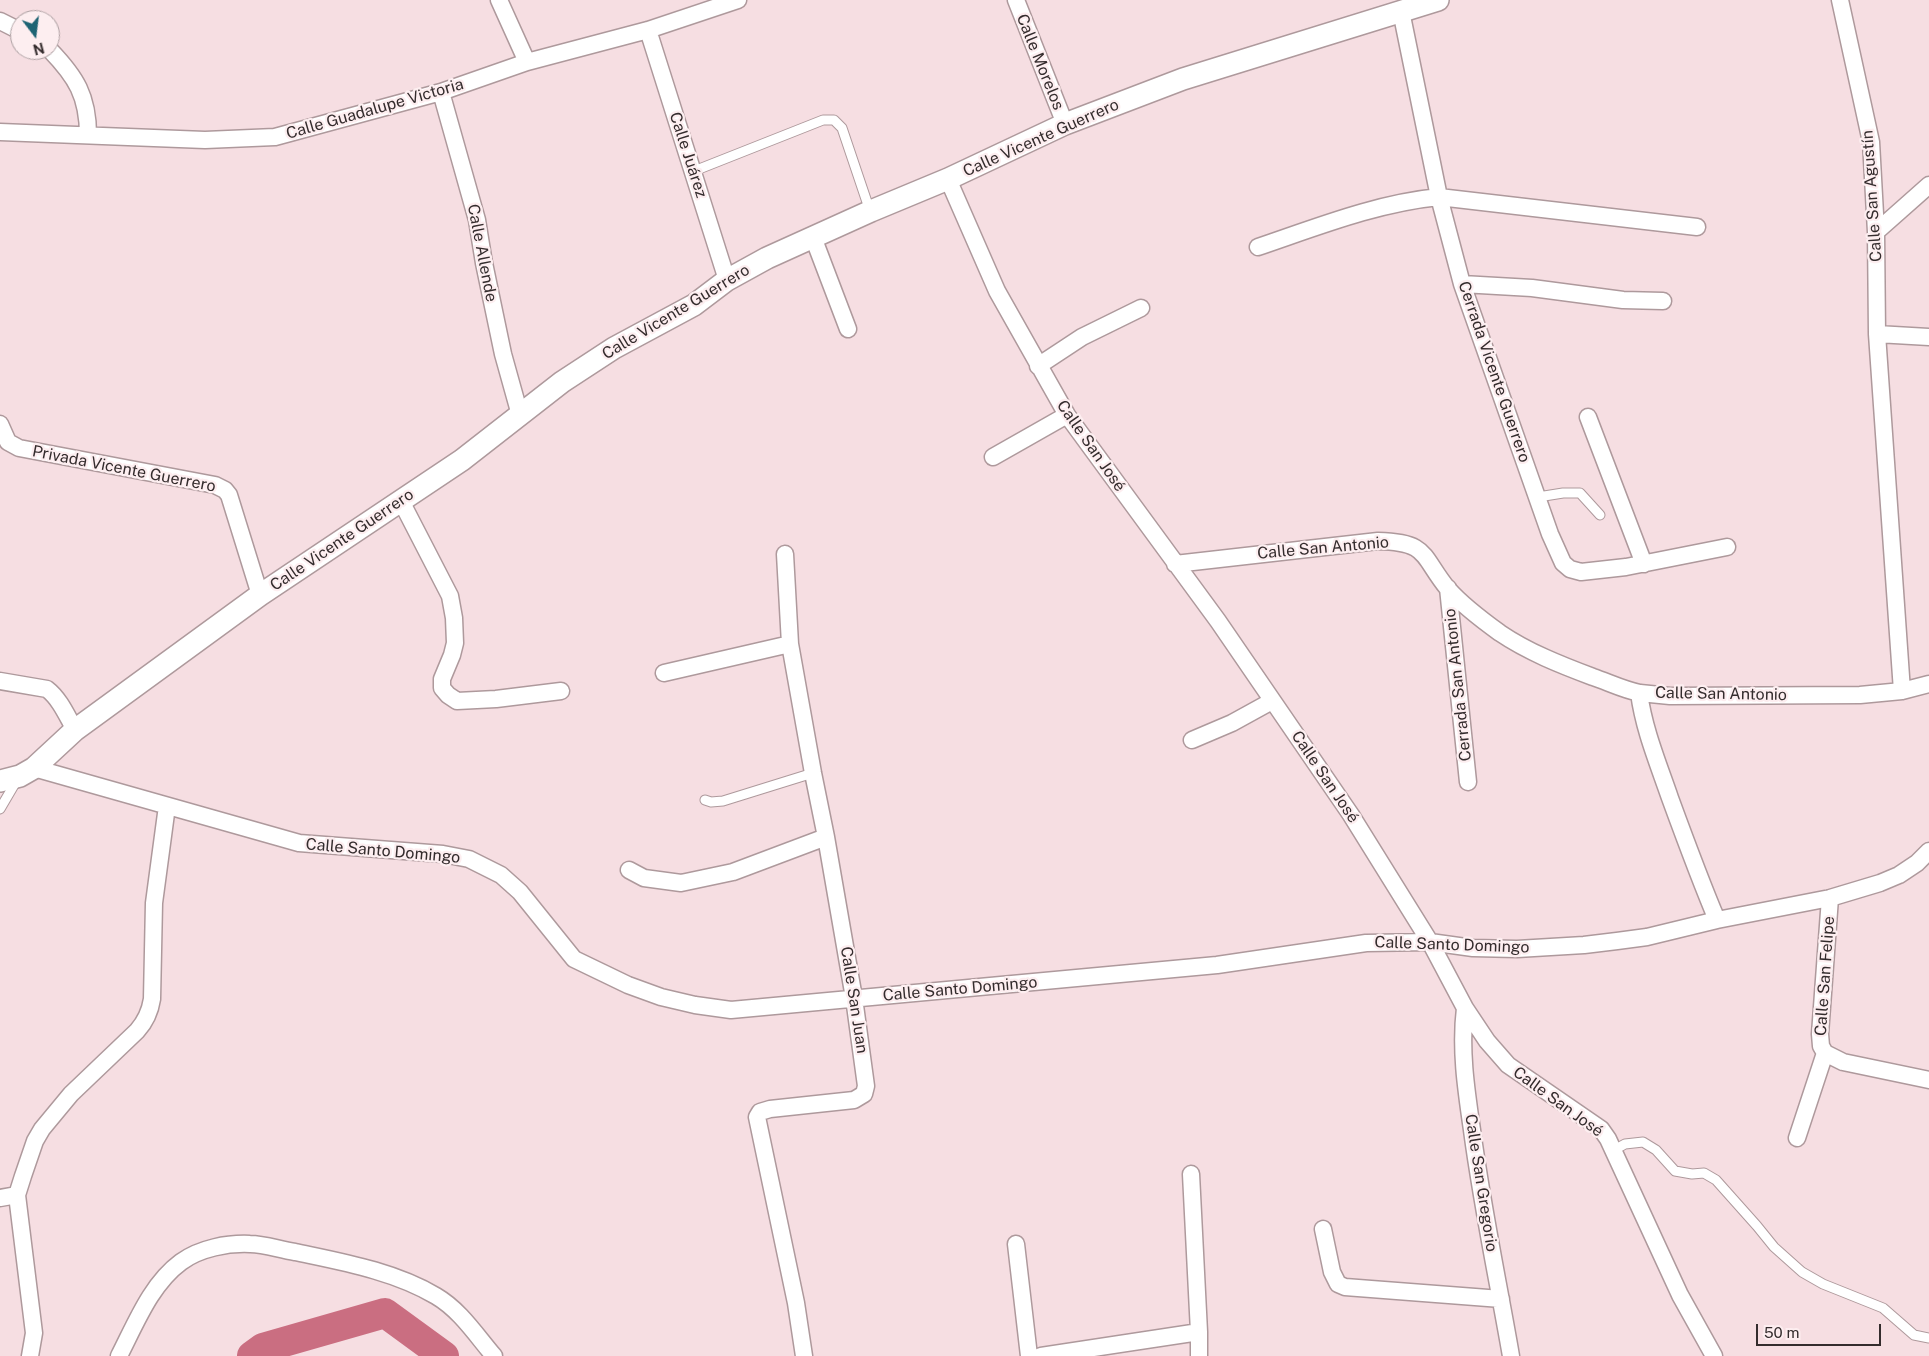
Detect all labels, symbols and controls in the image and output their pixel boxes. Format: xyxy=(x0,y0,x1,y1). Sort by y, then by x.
north arrow xyxy=(10,10,60,60)
street label: Calle Morelos xyxy=(1012,11,1068,113)
text: N xyxy=(31,39,46,58)
street label: Calle Guadalupe Victoria xyxy=(284,74,466,144)
street label: Calle Vicente Guerrero xyxy=(960,95,1122,181)
street label: Calle Juárez xyxy=(665,110,711,200)
street label: Calle San Agustín xyxy=(1858,130,1886,262)
street label: Calle Allende xyxy=(463,203,501,303)
street label: Calle Vicente Guerrero xyxy=(599,260,753,364)
street label: Cerrada Vicente Guerrero xyxy=(1454,279,1534,465)
street label: Calle San José xyxy=(1053,397,1129,495)
street label: Privada Vicente Guerrero xyxy=(31,442,217,496)
street label: Calle Vicente Guerrero xyxy=(267,485,417,595)
street label: Calle San Antonio xyxy=(1256,533,1390,563)
street label: Cerrada San Antonio xyxy=(1440,608,1476,762)
street label: Calle San Antonio xyxy=(1655,683,1787,705)
street label: Calle San José xyxy=(1287,727,1363,827)
street label: Calle Santo Domingo xyxy=(305,835,461,867)
street label: Calle San Felipe xyxy=(1811,915,1839,1037)
street label: Calle Santo Domingo xyxy=(1374,933,1530,957)
street label: Calle San Juan xyxy=(836,945,872,1055)
street label: Calle Santo Domingo xyxy=(882,973,1038,1005)
street label: Calle San José xyxy=(1509,1063,1607,1141)
street label: Calle San Gregorio xyxy=(1461,1113,1501,1253)
scale bar xyxy=(1759,1314,1884,1346)
text: 50 m xyxy=(1764,1324,1799,1341)

